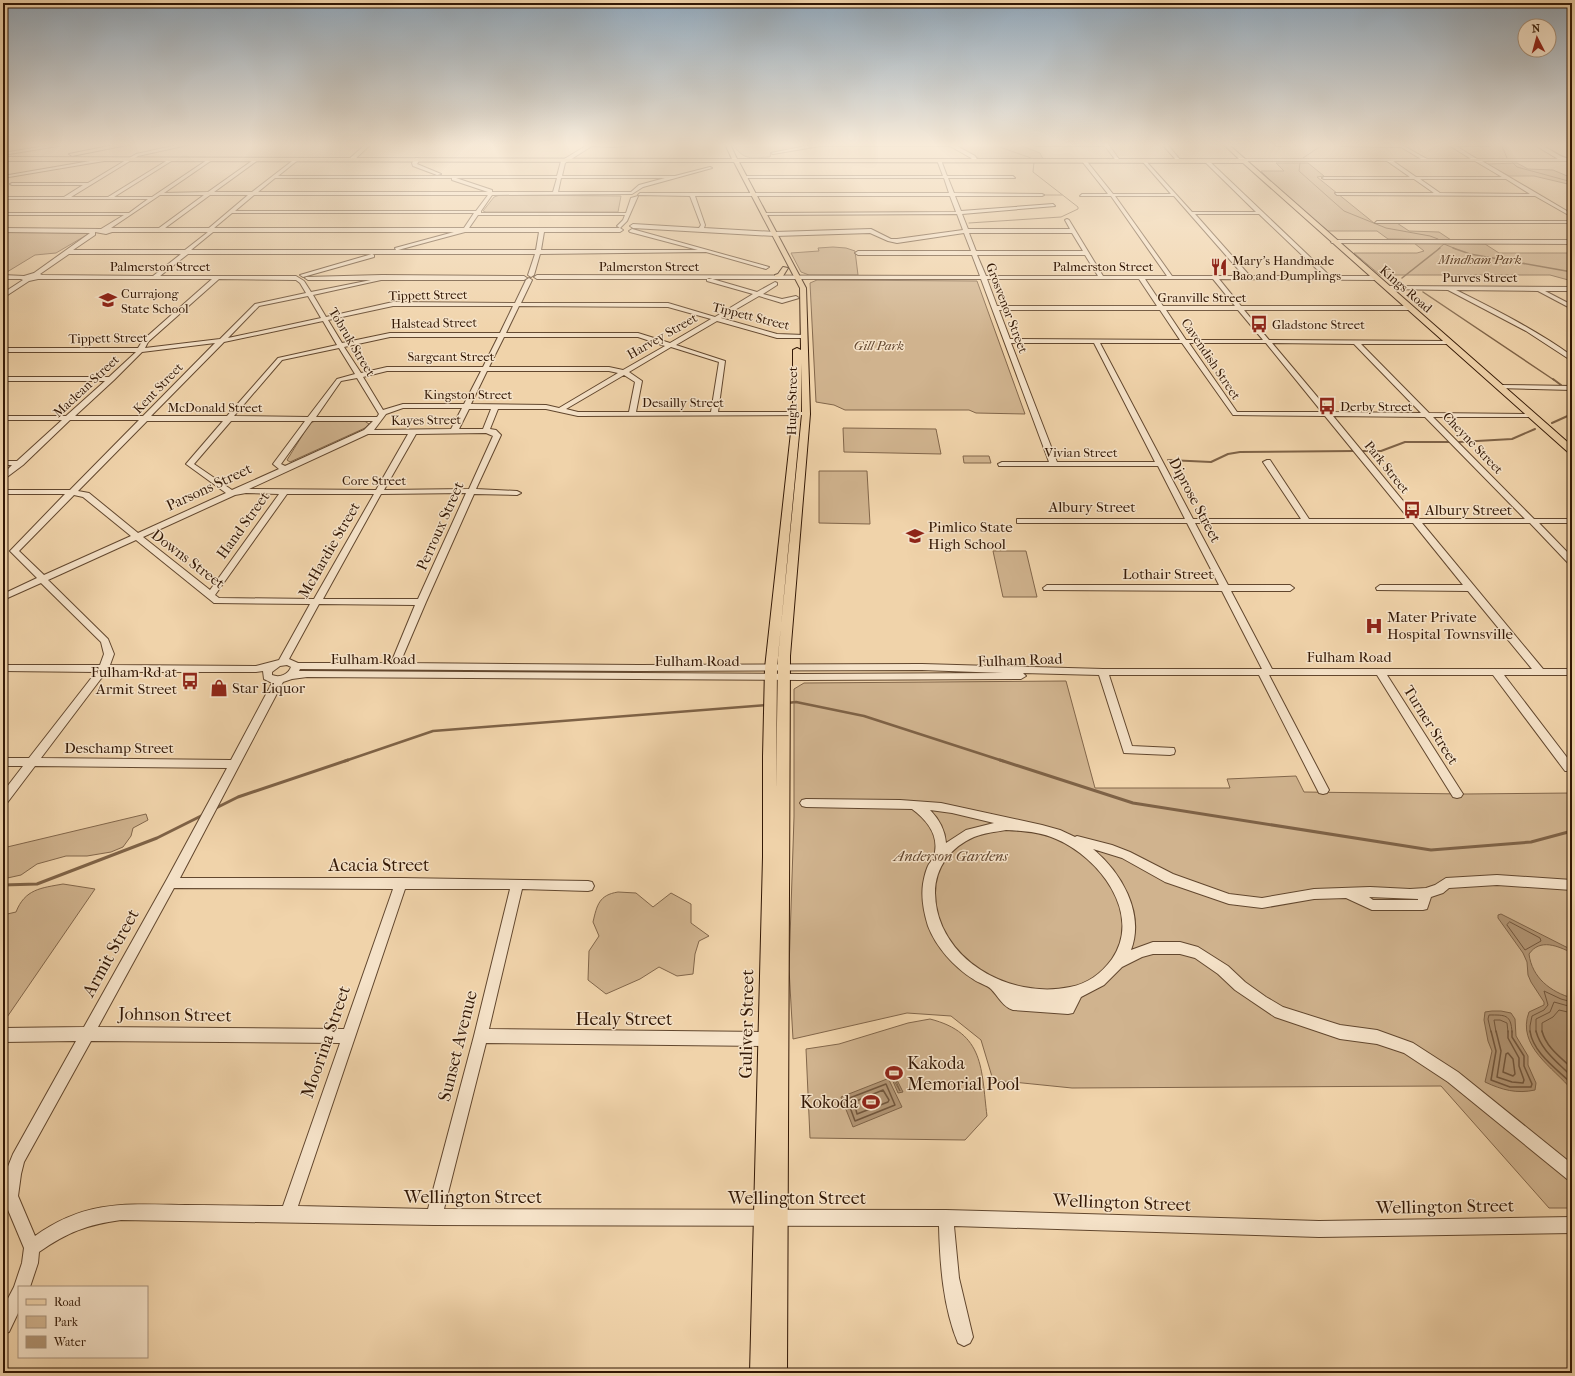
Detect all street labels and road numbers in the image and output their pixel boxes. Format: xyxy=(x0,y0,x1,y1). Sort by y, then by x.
street label: Palmerston Street xyxy=(110,259,211,274)
street label: Palmerston Street xyxy=(599,259,700,274)
street label: Palmerston Street xyxy=(1053,259,1154,274)
street label: Grosvenor Street xyxy=(983,261,1031,356)
street label: Kings Road xyxy=(1377,262,1436,316)
street label: Purves Street xyxy=(1442,270,1518,285)
street label: Tippett Street xyxy=(388,287,468,303)
street label: Granville Street xyxy=(1157,290,1247,305)
street label: Tippett Street xyxy=(711,299,792,333)
street label: Tobruk Street xyxy=(326,305,379,379)
street label: Harvey Street xyxy=(624,310,700,362)
street label: Halstead Street xyxy=(391,315,477,331)
street label: Cavendish Street xyxy=(1178,316,1244,403)
street label: Tippett Street xyxy=(68,330,148,346)
street label: Sargeant Street xyxy=(408,349,495,364)
street label: Maclean Street xyxy=(50,352,122,420)
street label: Kent Street xyxy=(130,359,186,417)
street label: Hugh Street xyxy=(784,366,800,436)
street label: Kingston Street xyxy=(424,387,513,402)
street label: Desailly Street xyxy=(642,395,724,410)
street label: McDonald Street xyxy=(167,400,263,415)
street label: Cheyne Street xyxy=(1440,409,1506,477)
street label: Kayes Street xyxy=(391,412,462,428)
street label: Park Street xyxy=(1361,438,1413,496)
street label: Vivian Street xyxy=(1043,445,1118,460)
street label: Diprose Street xyxy=(1165,454,1225,546)
street label: Parsons Street xyxy=(163,459,255,515)
street label: Core Street xyxy=(342,473,406,488)
street label: Perroux Street xyxy=(412,478,468,573)
street label: Hand Street xyxy=(213,487,274,562)
street label: McHardie Street xyxy=(294,498,364,601)
street label: Albury Street xyxy=(1047,498,1136,516)
street label: Downs Street xyxy=(148,526,229,593)
street label: Lothair Street xyxy=(1123,565,1214,583)
street label: Fulham Road xyxy=(1306,648,1392,666)
street label: Fulham Road xyxy=(977,649,1064,670)
street label: Fulham Road xyxy=(330,650,416,668)
street label: Fulham Road xyxy=(654,652,740,670)
street label: Turner Street xyxy=(1400,682,1463,768)
street label: Deschamp Street xyxy=(64,739,175,757)
street label: Acacia Street xyxy=(328,855,430,876)
street label: Armit Street xyxy=(78,905,144,1002)
street label: Guliver Street xyxy=(736,968,758,1079)
street label: Moorina Street xyxy=(297,982,355,1101)
street label: Sunset Avenue xyxy=(434,988,482,1104)
street label: Johnson Street xyxy=(116,1003,232,1026)
street label: Healy Street xyxy=(576,1009,673,1030)
street label: Wellington Street xyxy=(403,1187,543,1208)
street label: Wellington Street xyxy=(727,1188,867,1209)
street label: Wellington Street xyxy=(1052,1190,1192,1216)
street label: Wellington Street xyxy=(1375,1195,1515,1219)

